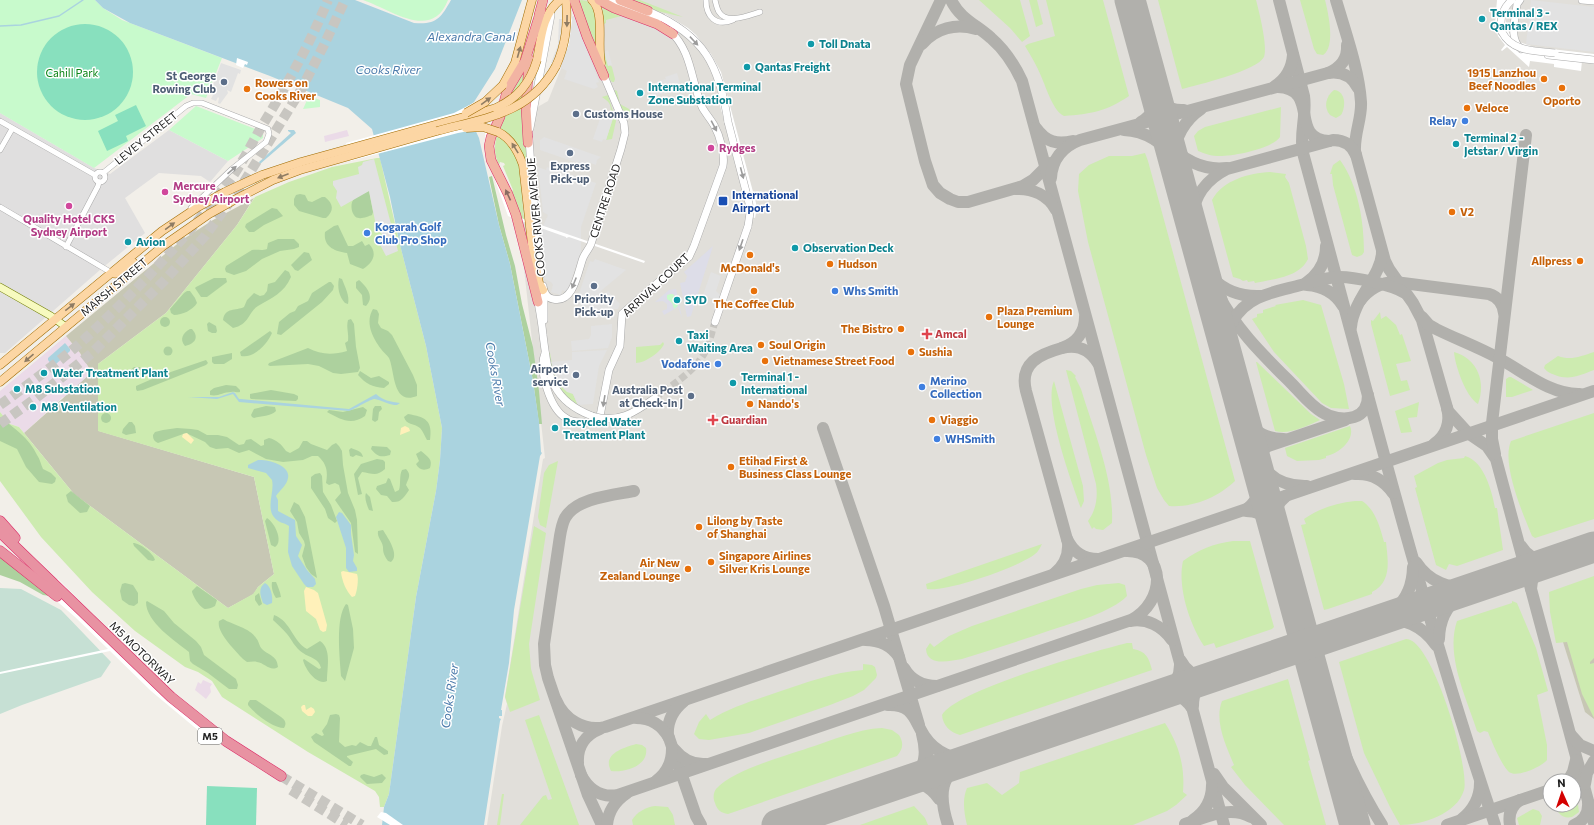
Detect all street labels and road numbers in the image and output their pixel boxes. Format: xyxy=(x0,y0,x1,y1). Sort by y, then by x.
street label: LEVEY STREET xyxy=(112,108,180,167)
street label: COOKS RIVER AVENUE xyxy=(524,157,547,277)
street label: CENTRE ROAD xyxy=(586,162,623,239)
street label: ARRIVAL COURT xyxy=(619,250,692,319)
street label: MARSH STREET xyxy=(78,255,150,318)
street label: M5 MOTORWAY xyxy=(107,618,177,687)
road number: M5 xyxy=(198,728,222,744)

